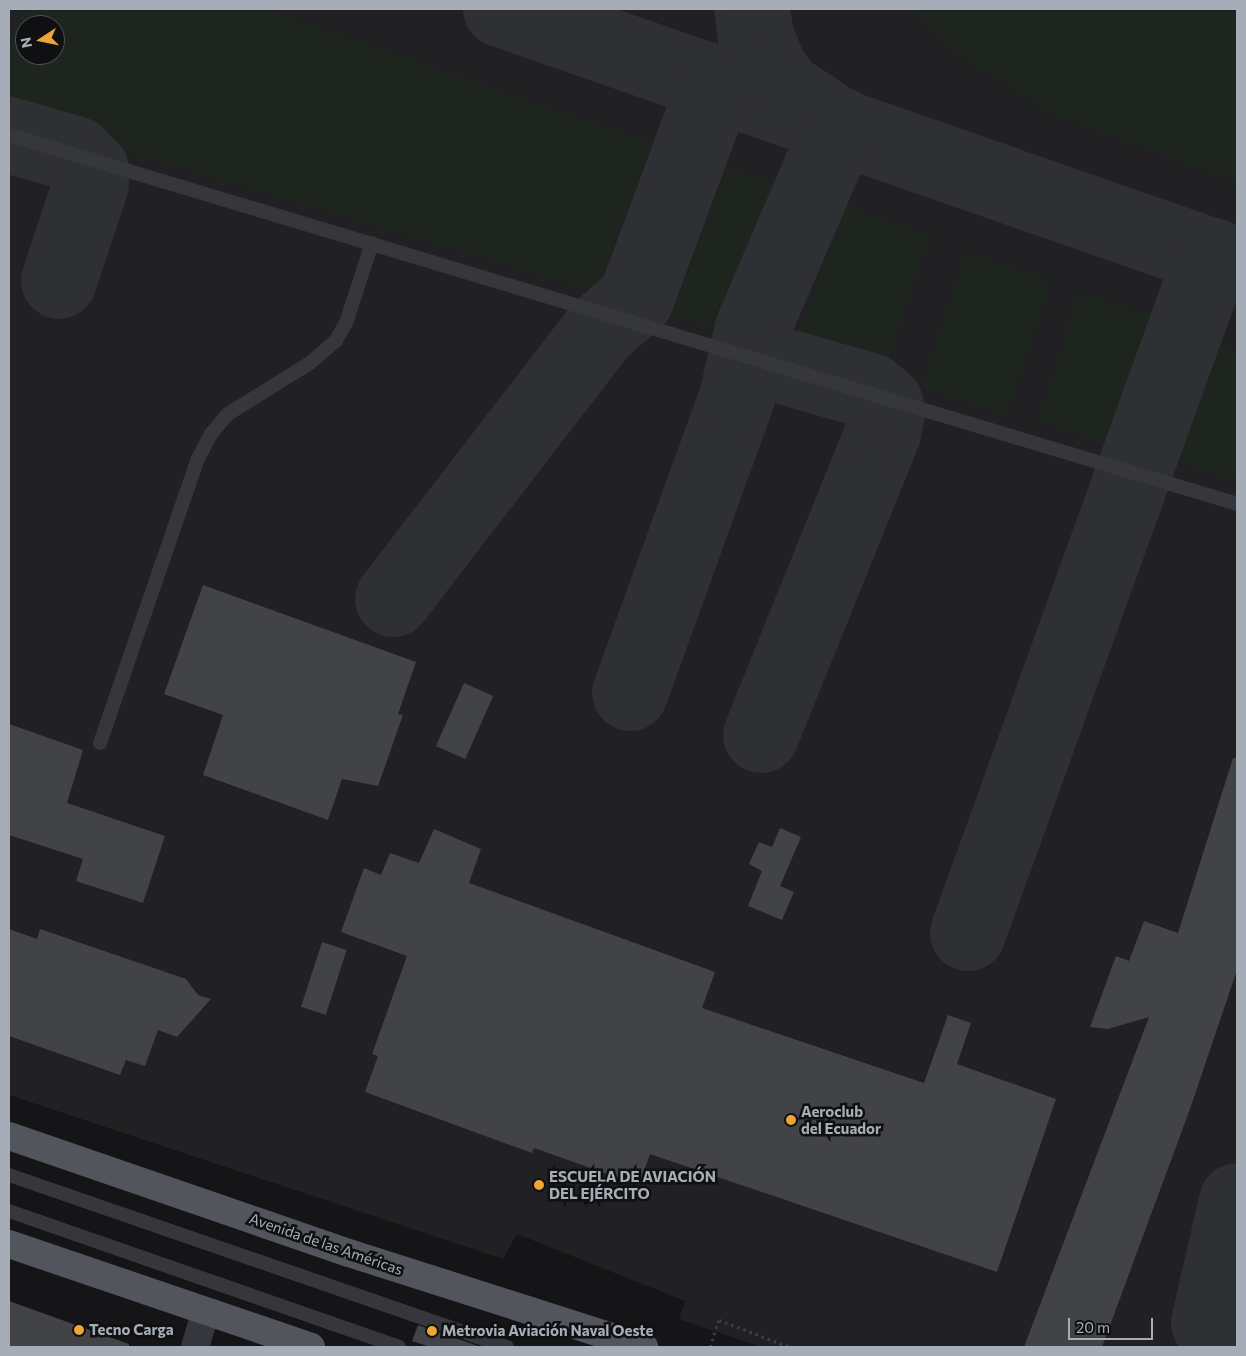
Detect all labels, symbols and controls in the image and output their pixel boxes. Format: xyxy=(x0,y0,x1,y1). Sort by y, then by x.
north arrow xyxy=(15,15,65,65)
text: N xyxy=(16,36,35,50)
place label: Aeroclub del Ecuador xyxy=(801,1102,881,1137)
marker: Aeroclub del Ecuador xyxy=(785,1114,797,1126)
place label: ESCUELA DE AVIACIÓN DEL EJÉRCITO xyxy=(549,1167,716,1202)
marker: ESCUELA DE AVIACIÓN DEL EJÉRCITO xyxy=(533,1179,545,1191)
street label: Avenida de las Américas xyxy=(247,1209,405,1279)
scale bar xyxy=(1071,1308,1156,1340)
text: 20 m xyxy=(1076,1318,1110,1336)
place label: Tecno Carga xyxy=(89,1321,174,1339)
place label: Metrovia Aviación Naval Oeste xyxy=(442,1322,653,1340)
marker: Tecno Carga xyxy=(73,1324,85,1336)
marker: Metrovia Aviación Naval Oeste xyxy=(426,1325,438,1337)

